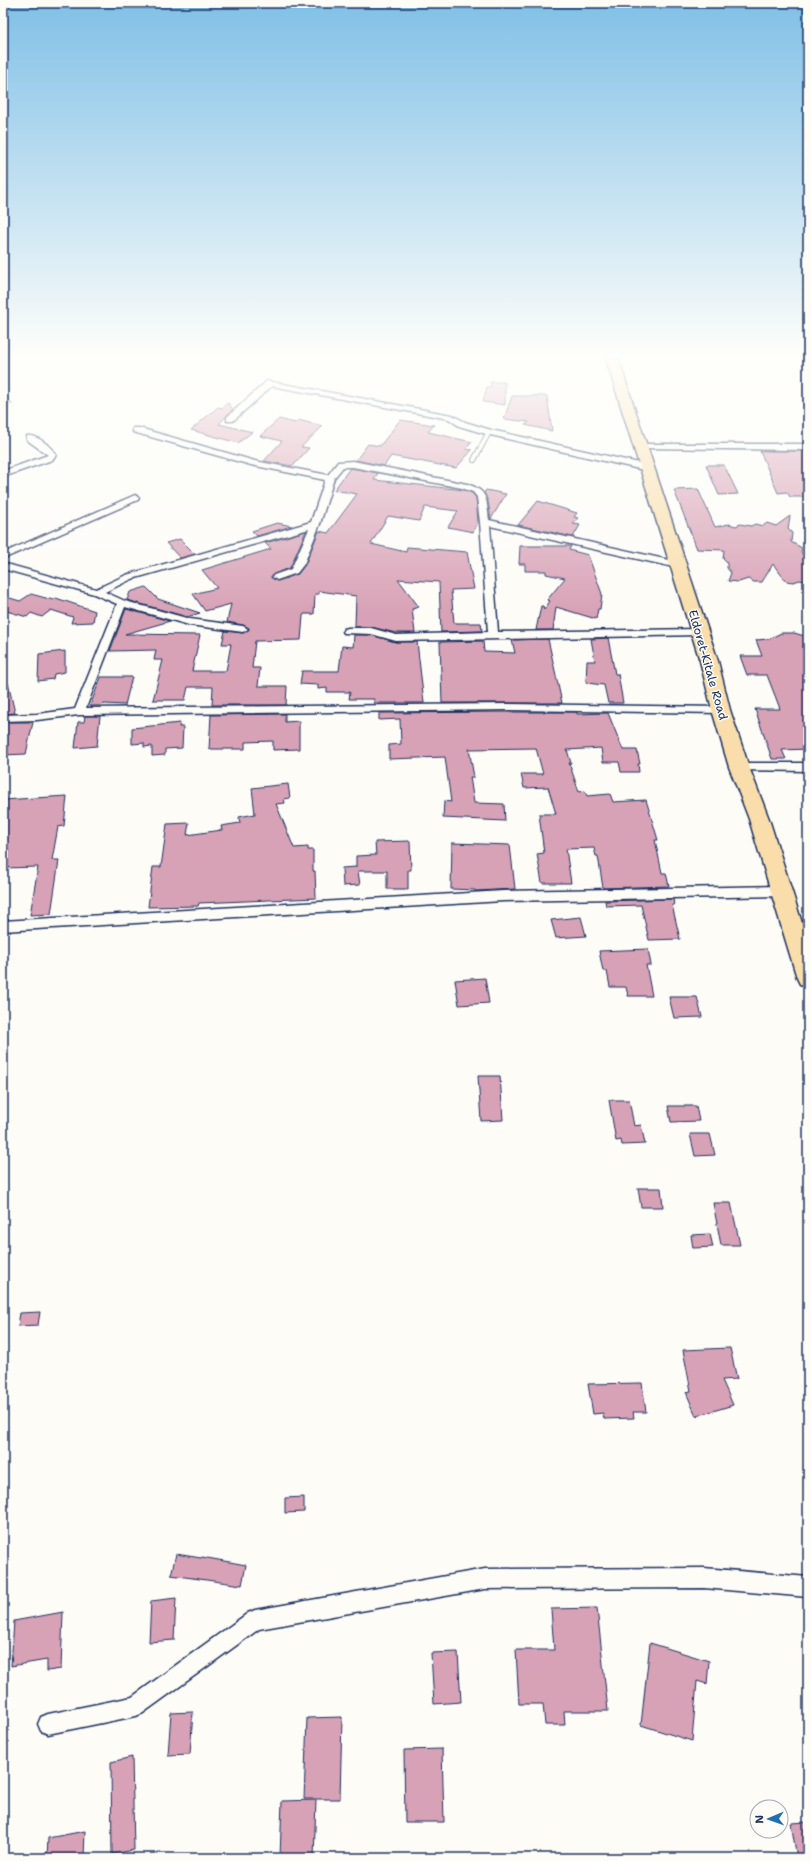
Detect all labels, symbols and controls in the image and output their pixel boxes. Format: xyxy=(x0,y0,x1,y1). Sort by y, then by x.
street label: Eldoret-Kitale Road xyxy=(685,608,732,722)
north arrow xyxy=(749,1799,789,1839)
text: N xyxy=(752,1814,767,1824)

